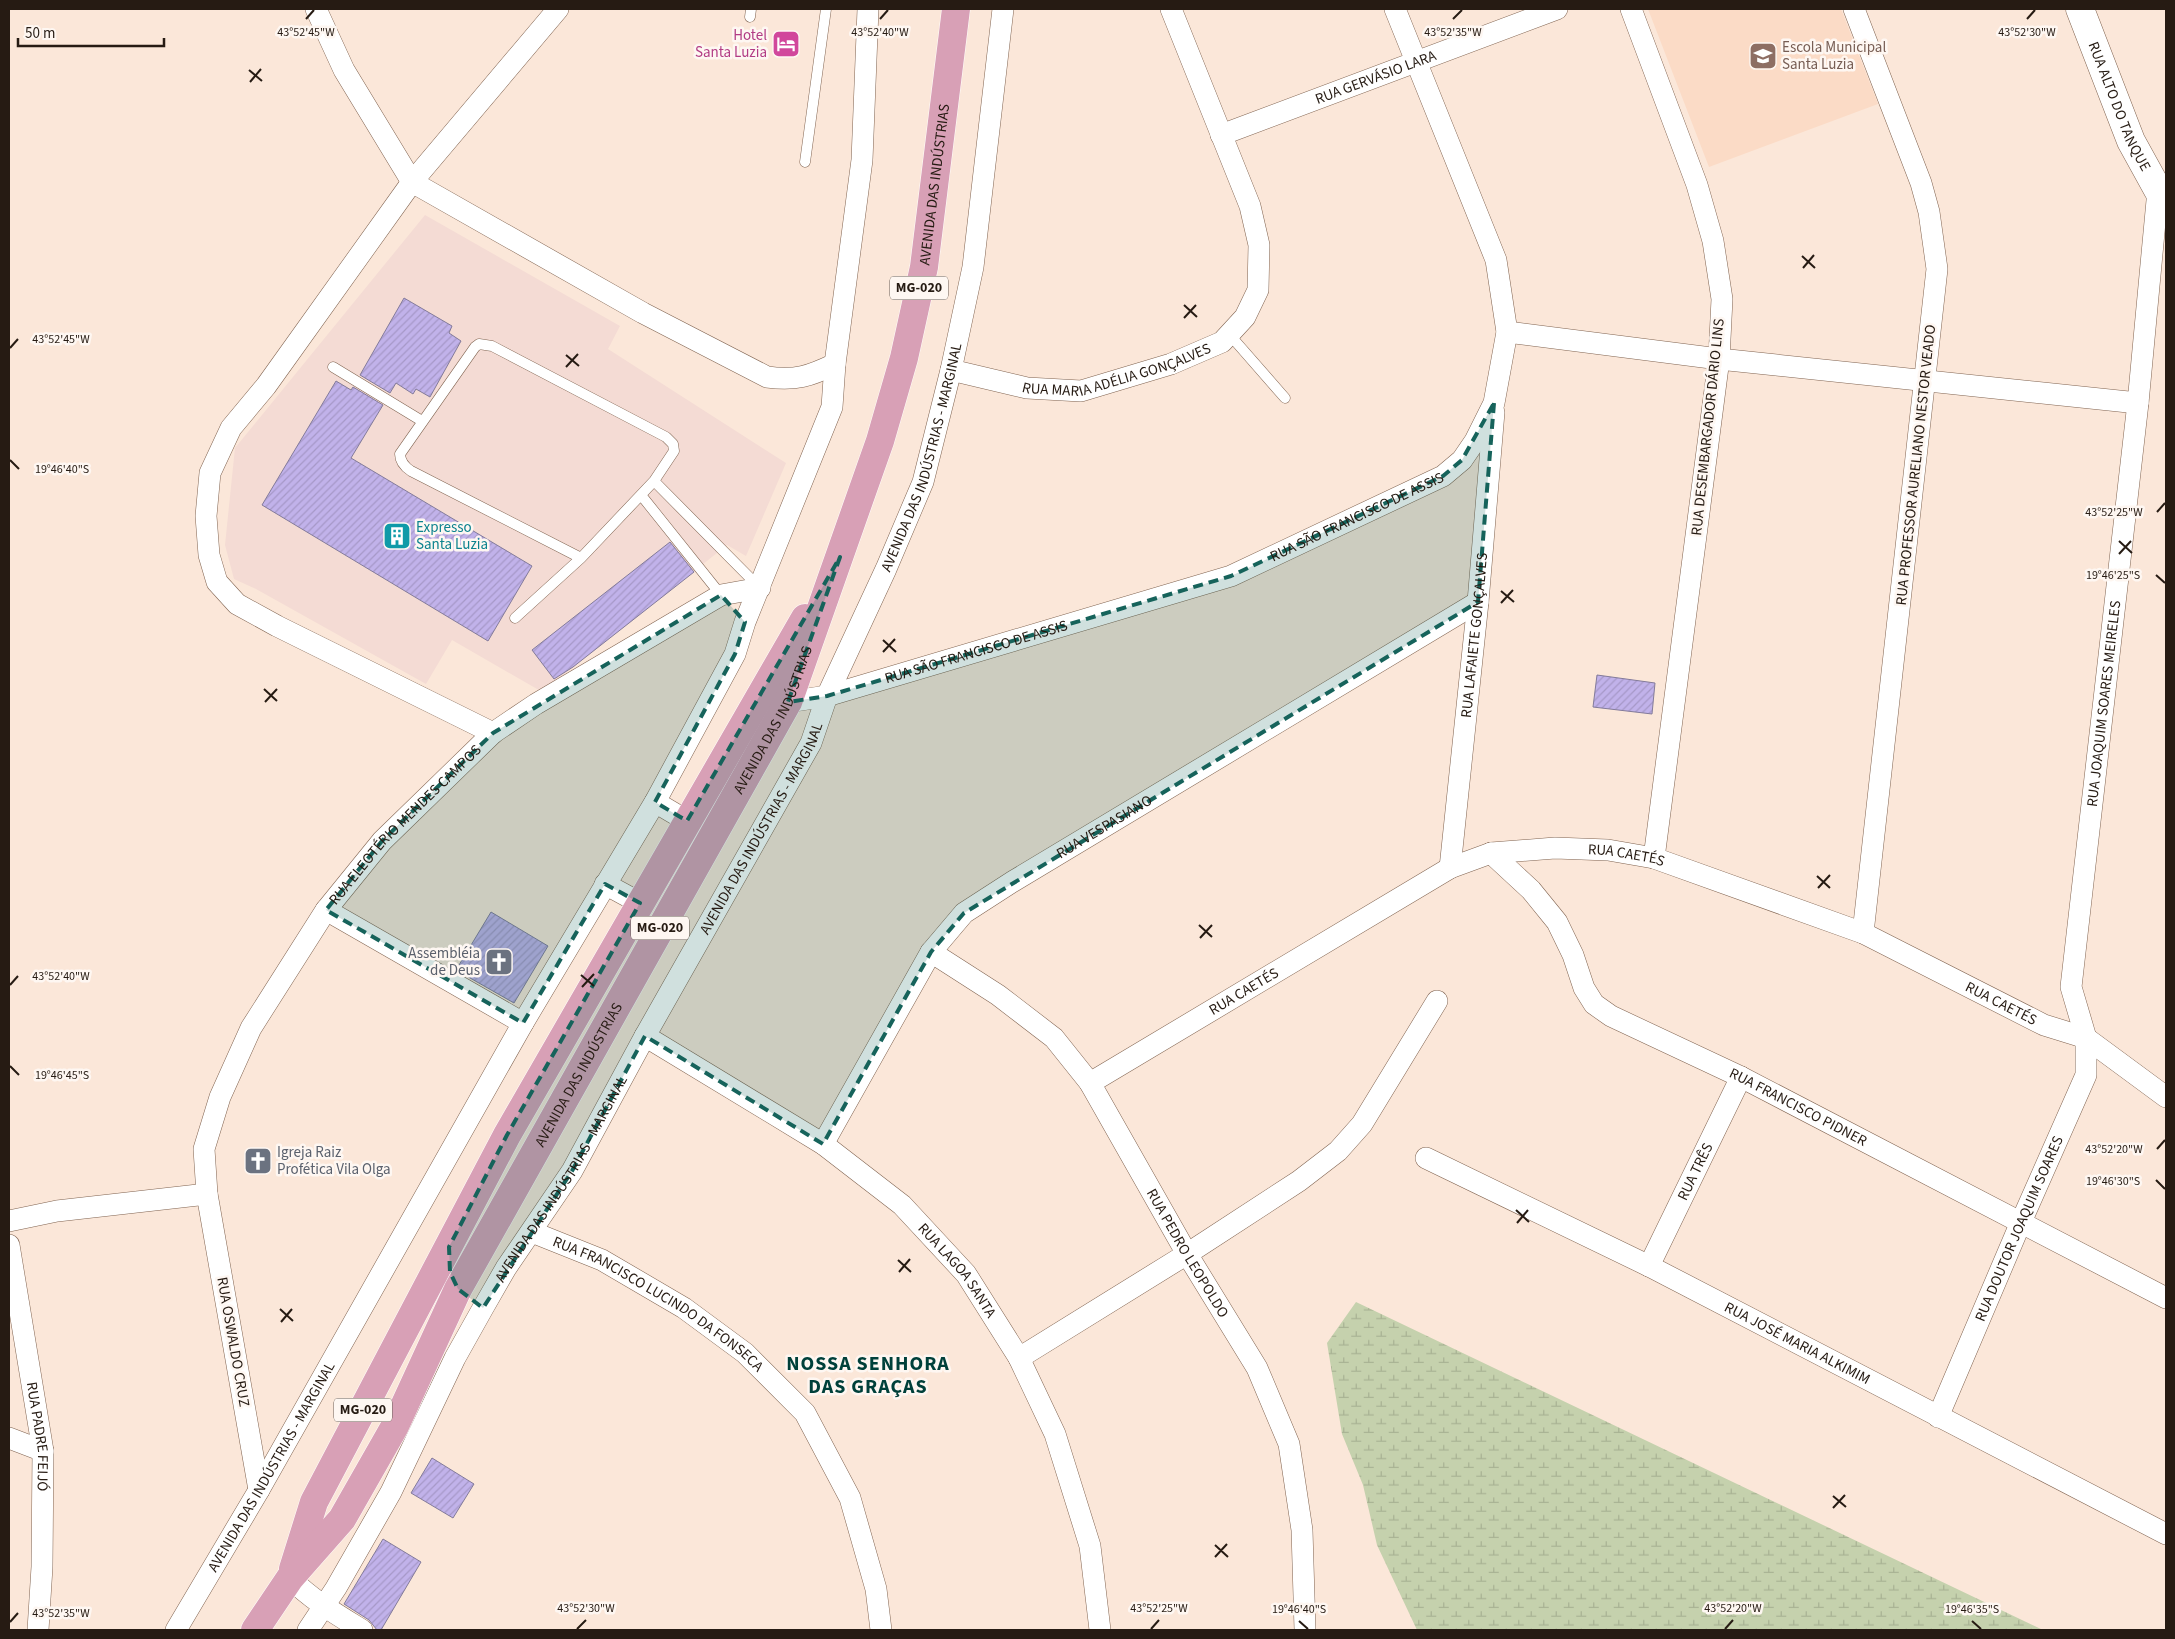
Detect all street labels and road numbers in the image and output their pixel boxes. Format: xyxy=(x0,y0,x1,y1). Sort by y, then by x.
street label: RUA ALTO DO TANQUE xyxy=(2083,39,2156,175)
street label: RUA GERVÁSIO LARA xyxy=(1312,45,1440,109)
street label: AVENIDA DAS INDÚSTRIAS xyxy=(914,103,955,267)
road number: MG-020 xyxy=(890,276,948,300)
street label: RUA DESEMBARGADOR DÁRIO LINS xyxy=(1686,317,1730,537)
street label: RUA PROFESSOR AURELIANO NESTOR VEADO xyxy=(1891,324,1941,606)
street label: RUA MARIA ADÉLIA GONÇALVES xyxy=(1020,338,1214,402)
street label: AVENIDA DAS INDÚSTRIAS - MARGINAL xyxy=(876,341,967,575)
street label: RUA SÃO FRANCISCO DE ASSIS xyxy=(1267,467,1447,567)
street label: RUA LAFAIETE GONÇALVES xyxy=(1455,552,1493,719)
street label: RUA JOAQUIM SOARES MEIRELES xyxy=(2081,599,2126,808)
street label: RUA SÃO FRANCISCO DE ASSIS xyxy=(882,615,1070,689)
street label: AVENIDA DAS INDÚSTRIAS xyxy=(728,643,817,798)
street label: AVENIDA DAS INDÚSTRIAS - MARGINAL xyxy=(694,720,828,938)
street label: RUA ELEOTÉRIO MENDES CAMPOS xyxy=(324,740,486,909)
street label: RUA VESPASIANO xyxy=(1052,790,1156,864)
street label: RUA CAETÉS xyxy=(1588,839,1668,872)
road number: MG-020 xyxy=(631,916,689,940)
street label: RUA CAETÉS xyxy=(1205,962,1282,1020)
street label: RUA CAETÉS xyxy=(1962,976,2041,1030)
street label: AVENIDA DAS INDÚSTRIAS xyxy=(529,999,627,1151)
street label: RUA FRANCISCO PIDNER xyxy=(1726,1063,1871,1151)
street label: AVENIDA DAS INDÚSTRIAS - MARGINAL xyxy=(490,1072,632,1286)
street label: RUA DOUTOR JOAQUIM SOARES xyxy=(1969,1133,2068,1325)
street label: RUA TRÊS xyxy=(1672,1139,1718,1204)
street label: RUA PEDRO LEOPOLDO xyxy=(1142,1185,1234,1322)
street label: RUA LAGOA SANTA xyxy=(913,1218,1002,1323)
street label: RUA FRANCISCO LUCINDO DA FONSECA xyxy=(550,1231,769,1377)
street label: RUA OSWALDO CRUZ xyxy=(211,1275,255,1409)
street label: RUA JOSÉ MARIA ALKIMIM xyxy=(1721,1296,1874,1390)
street label: AVENIDA DAS INDÚSTRIAS - MARGINAL xyxy=(202,1358,340,1576)
street label: RUA PADRE FEIJÓ xyxy=(21,1380,54,1491)
road number: MG-020 xyxy=(334,1398,392,1422)

